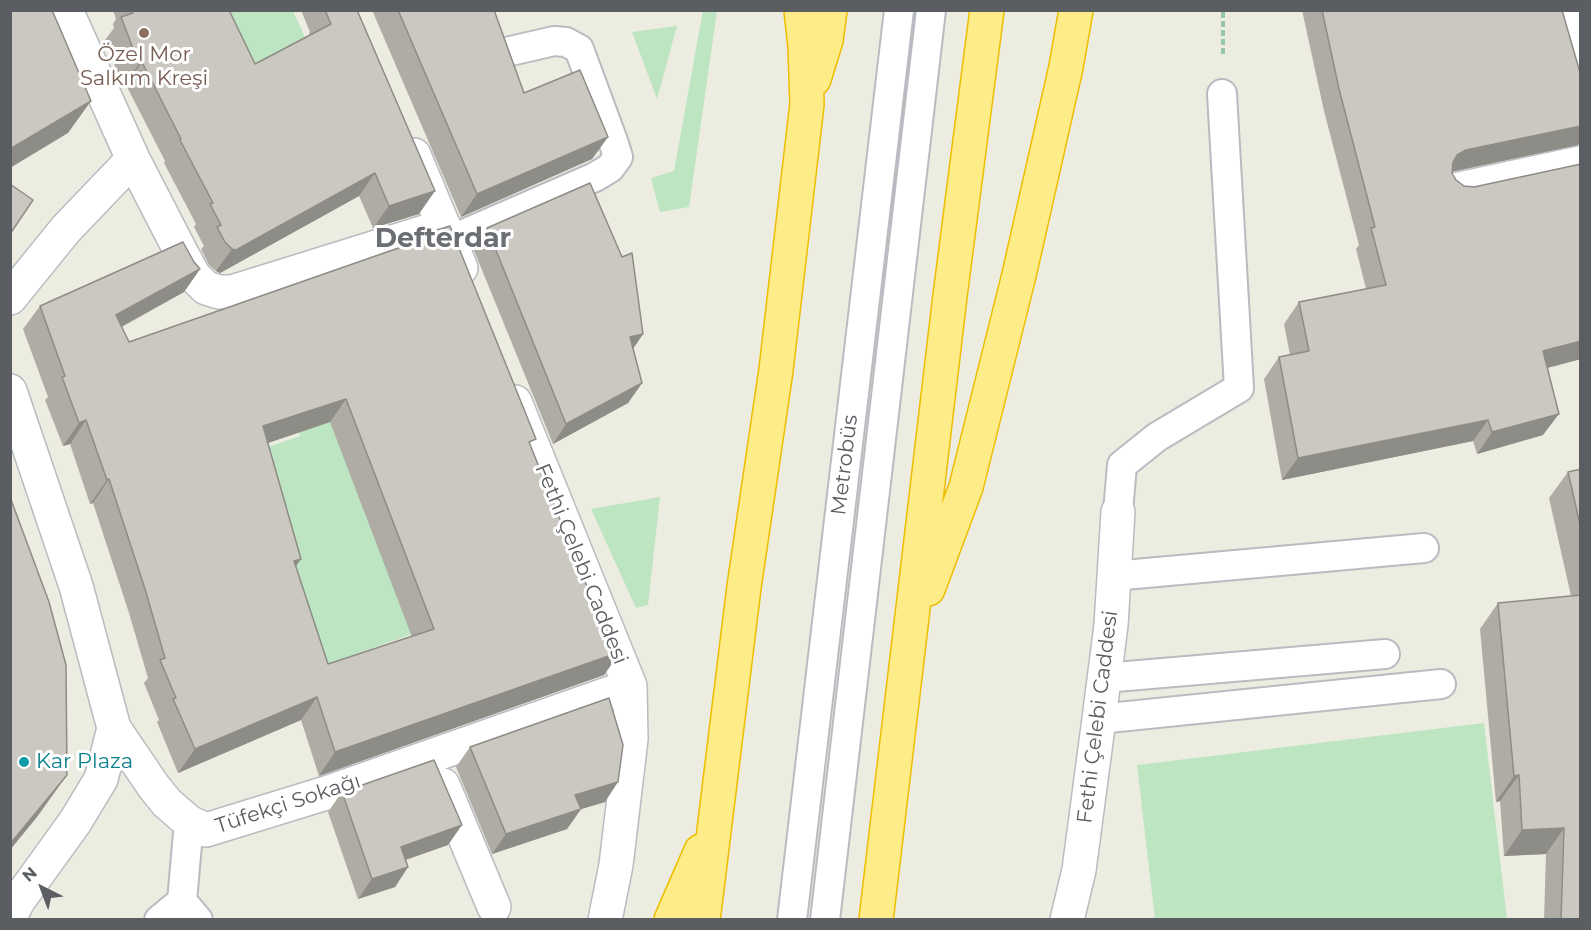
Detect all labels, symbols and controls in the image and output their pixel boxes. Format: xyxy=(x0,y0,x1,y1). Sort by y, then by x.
marker: Özel Mor Salkım Kreşi xyxy=(137,26,151,40)
place label: Özel Mor Salkım Kreşi xyxy=(80,42,208,92)
district label: Defterdar xyxy=(375,223,511,255)
street label: Metrobüs xyxy=(826,413,864,517)
street label: Fethi Çelebi Caddesi xyxy=(529,460,633,668)
street label: Fethi Çelebi Caddesi xyxy=(1072,609,1124,825)
place label: Kar Plaza xyxy=(36,749,133,775)
marker: Kar Plaza xyxy=(17,755,31,769)
street label: Tüfekçi Sokağı xyxy=(212,769,364,839)
north arrow xyxy=(12,858,72,918)
text: N xyxy=(18,863,41,886)

